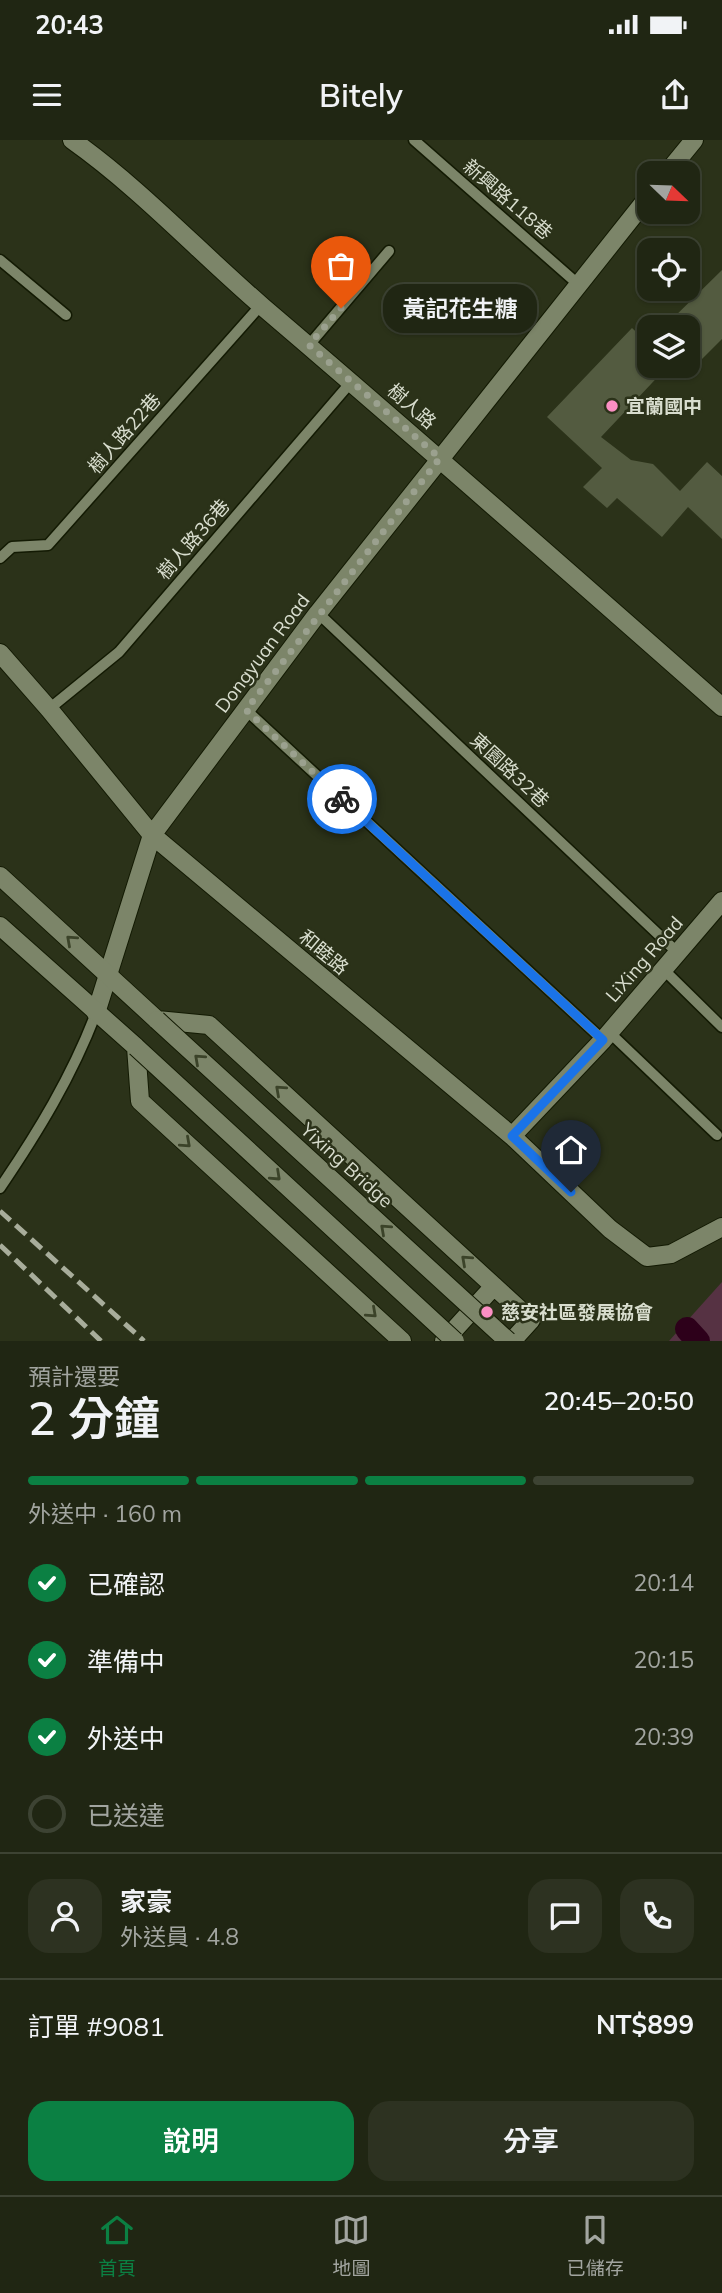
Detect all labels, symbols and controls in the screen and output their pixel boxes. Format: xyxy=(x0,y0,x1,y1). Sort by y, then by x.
text: 20:43 xyxy=(35,8,104,41)
text: Bitely xyxy=(319,75,403,115)
icon: menu xyxy=(28,76,66,114)
icon: share xyxy=(656,76,694,114)
street label: 新興路118巷 xyxy=(459,154,557,244)
north arrow xyxy=(637,161,700,224)
map controls xyxy=(637,161,700,378)
pin xyxy=(311,236,371,308)
button: locate xyxy=(637,238,700,301)
icon: bag xyxy=(322,247,360,285)
callout: 黃記花生糖 xyxy=(383,284,537,332)
text: 黃記花生糖 xyxy=(403,294,518,323)
button: layers xyxy=(637,315,700,378)
street label: 樹人路 xyxy=(383,378,441,434)
street label: 樹人路22巷 xyxy=(83,388,165,478)
place label: 宜蘭國中 xyxy=(626,394,702,418)
marker: 宜蘭國中 xyxy=(604,398,620,414)
street label: 樹人路36巷 xyxy=(152,494,234,584)
street label: Dongyuan Road xyxy=(209,589,315,717)
street label: 東園路32巷 xyxy=(466,728,554,812)
courier xyxy=(307,764,377,834)
icon: bike xyxy=(323,780,361,818)
street label: LiXing Road xyxy=(600,911,688,1007)
street label: 和睦路 xyxy=(294,924,354,980)
one-way arrow xyxy=(66,936,79,948)
one-way arrow xyxy=(194,1054,207,1067)
one-way arrow xyxy=(275,1086,288,1098)
street label: Yixing Bridge xyxy=(295,1117,398,1213)
pin xyxy=(541,1120,601,1192)
icon: home xyxy=(552,1131,590,1169)
one-way arrow xyxy=(178,1135,191,1148)
one-way arrow xyxy=(268,1168,281,1180)
one-way arrow xyxy=(380,1224,393,1237)
one-way arrow xyxy=(461,1256,474,1268)
place label: 慈安社區發展協會 xyxy=(501,1300,653,1324)
marker: 慈安社區發展協會 xyxy=(479,1304,495,1320)
one-way arrow xyxy=(364,1305,377,1318)
text: 預計還要 xyxy=(28,1362,120,1391)
text: 20:45–20:50 xyxy=(544,1384,694,1417)
text: 2 分鐘 xyxy=(28,1389,160,1447)
text: 外送中 · 160 m xyxy=(28,1499,182,1528)
icon: check xyxy=(28,1564,66,1602)
text: 已確認 xyxy=(87,1568,165,1601)
text: 20:14 xyxy=(634,1568,694,1597)
icon: check xyxy=(28,1641,66,1679)
text: 準備中 xyxy=(87,1645,165,1678)
text: 20:15 xyxy=(634,1645,694,1674)
icon: check xyxy=(28,1718,66,1756)
text: 外送中 xyxy=(87,1722,165,1755)
text: 20:39 xyxy=(634,1722,694,1751)
text: 已送達 xyxy=(87,1799,165,1832)
button: person xyxy=(28,1879,102,1953)
button: chat xyxy=(528,1879,602,1953)
button: phone xyxy=(620,1879,694,1953)
text: 家豪 xyxy=(120,1885,172,1918)
text: 外送員 · 4.8 xyxy=(120,1922,239,1951)
text: NT$899 xyxy=(596,2008,694,2041)
text: 訂單 #9081 xyxy=(28,2010,165,2043)
button: 說明 xyxy=(28,2101,354,2181)
button: 分享 xyxy=(368,2101,694,2181)
tab: 首頁 xyxy=(98,2211,136,2280)
tab: 地圖 xyxy=(332,2211,371,2280)
tab: 已儲存 xyxy=(567,2211,624,2280)

